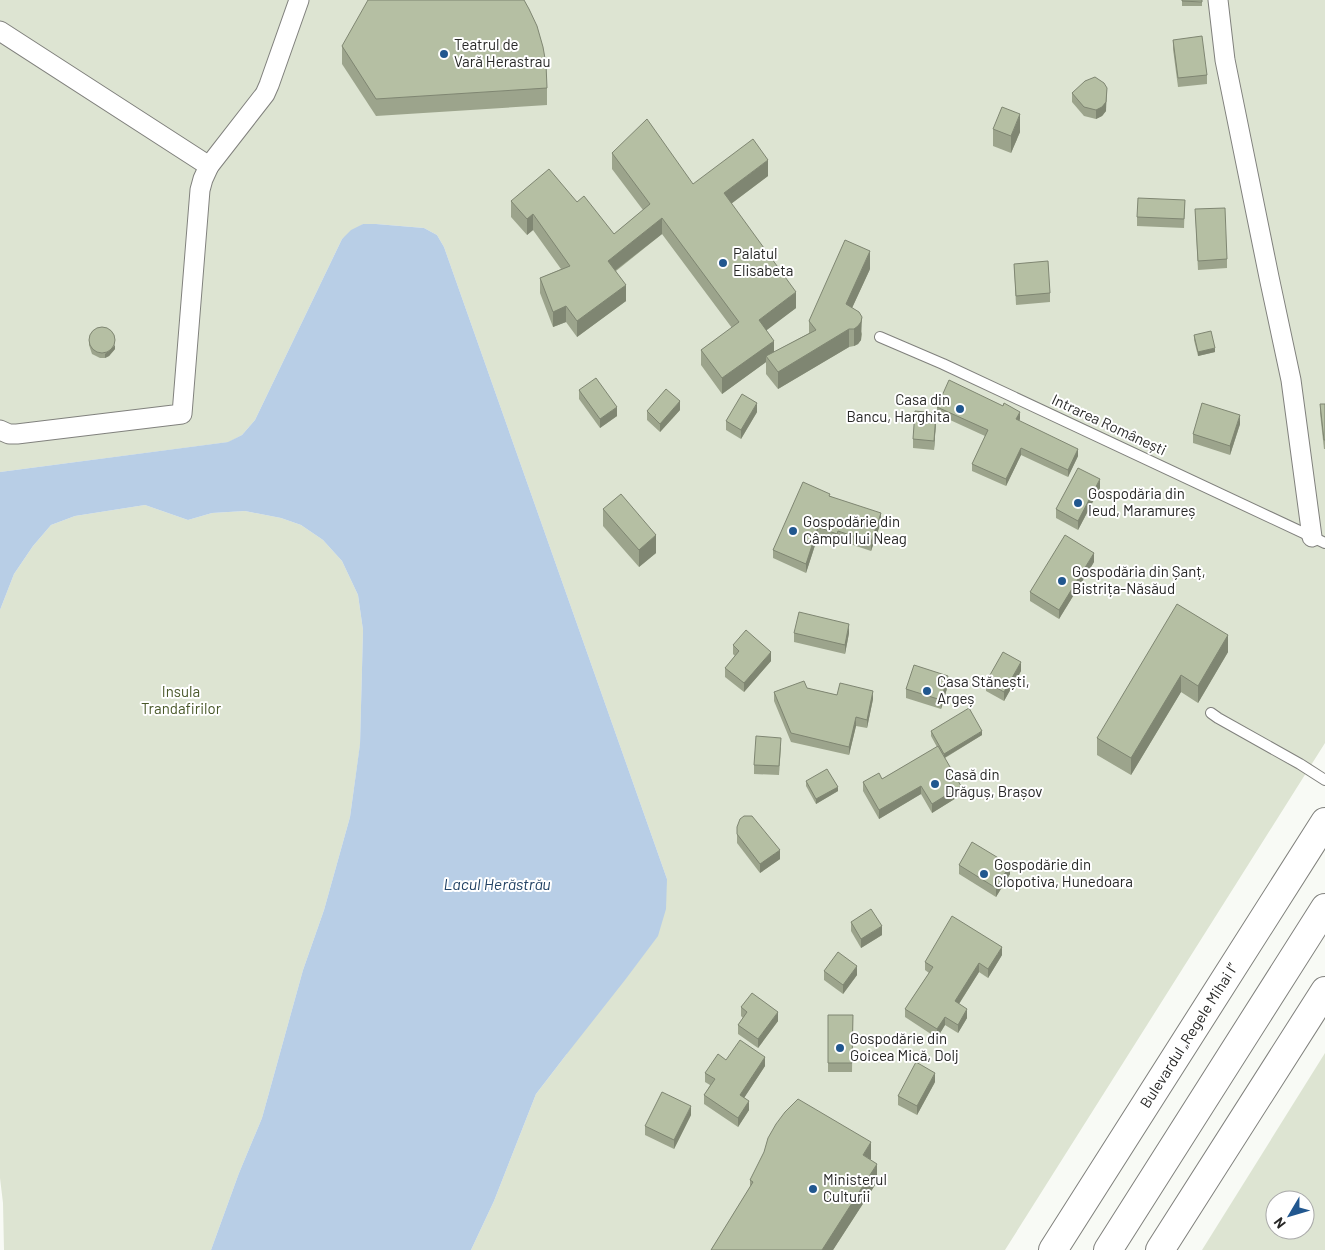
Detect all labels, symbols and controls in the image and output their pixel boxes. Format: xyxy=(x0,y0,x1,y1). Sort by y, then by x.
place label: Teatrul de Vară Herastrau xyxy=(454,35,551,70)
marker: Teatrul de Vară Herastrau xyxy=(438,48,450,60)
place label: Palatul Elisabeta xyxy=(733,244,793,279)
marker: Palatul Elisabeta xyxy=(717,257,729,269)
place label: Casa din Bancu, Harghita xyxy=(846,390,950,425)
street label: Intrarea Românești xyxy=(1049,390,1170,459)
marker: Casa din Bancu, Harghita xyxy=(954,403,966,415)
place label: Gospodăria din Ieud, Maramureș xyxy=(1088,484,1196,519)
marker: Gospodăria din Ieud, Maramureș xyxy=(1072,497,1084,509)
place label: Gospodărie din Câmpul lui Neag xyxy=(803,512,907,547)
marker: Gospodărie din Câmpul lui Neag xyxy=(787,525,799,537)
place label: Gospodăria din Șanț, Bistrița-Năsăud xyxy=(1072,562,1206,597)
marker: Gospodăria din Șanț, Bistrița-Năsăud xyxy=(1056,575,1068,587)
place label: Casa Stănești, Argeș xyxy=(937,672,1030,707)
park label: Insula Trandafirilor xyxy=(141,682,222,717)
marker: Casa Stănești, Argeș xyxy=(921,685,933,697)
place label: Casă din Drăguș, Brașov xyxy=(945,765,1042,800)
marker: Casă din Drăguș, Brașov xyxy=(929,778,941,790)
place label: Gospodărie din Clopotiva, Hunedoara xyxy=(994,855,1133,890)
marker: Gospodărie din Clopotiva, Hunedoara xyxy=(978,868,990,880)
water label: Lacul Herăstrău xyxy=(443,874,551,893)
street label: Bulevardul „Regele Mihai I” xyxy=(1136,959,1241,1111)
place label: Gospodărie din Goicea Mică, Dolj xyxy=(850,1029,959,1064)
marker: Gospodărie din Goicea Mică, Dolj xyxy=(834,1042,846,1054)
place label: Ministerul Culturii xyxy=(823,1170,887,1205)
marker: Ministerul Culturii xyxy=(807,1183,819,1195)
north arrow xyxy=(1265,1190,1315,1240)
text: N xyxy=(1270,1214,1289,1232)

